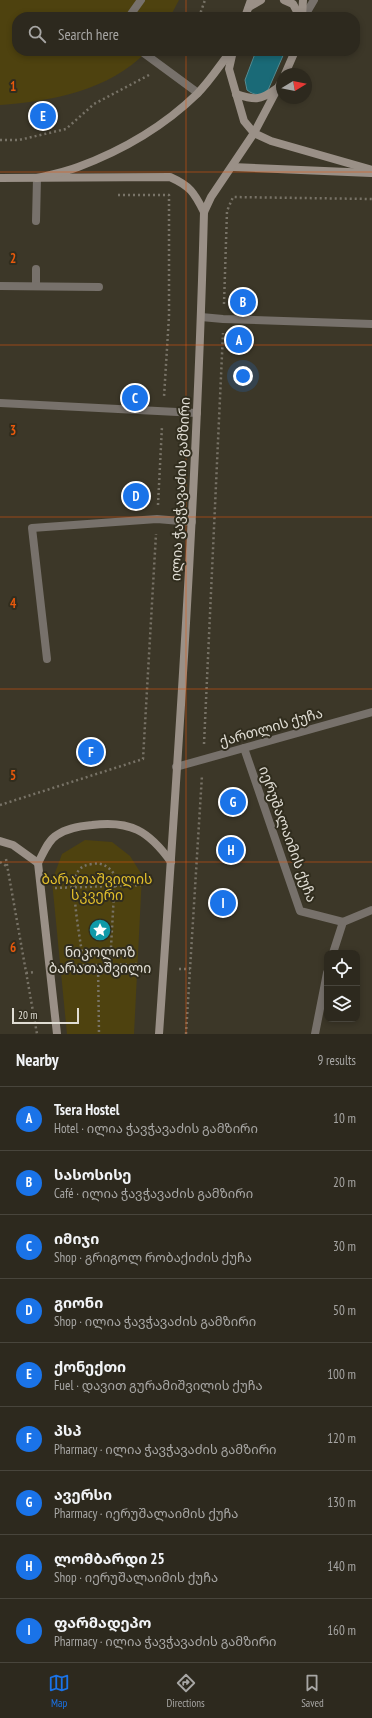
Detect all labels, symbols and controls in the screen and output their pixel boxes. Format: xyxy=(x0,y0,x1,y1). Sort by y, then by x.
search box xyxy=(12,12,360,56)
icon: search xyxy=(26,23,48,45)
text: Search here xyxy=(58,25,119,44)
north arrow xyxy=(276,68,312,104)
text: 1 xyxy=(10,78,16,95)
pin: E xyxy=(30,101,56,131)
text: 2 xyxy=(10,250,16,267)
pin: B xyxy=(230,287,256,317)
pin: A xyxy=(226,325,252,355)
your location xyxy=(233,366,253,386)
pin: C xyxy=(122,383,148,413)
street label: ილია ჭავჭავაძის გამზირი xyxy=(166,396,194,582)
text: 3 xyxy=(10,422,16,439)
pin: D xyxy=(123,481,149,511)
text: 4 xyxy=(10,595,17,612)
street label: ქართლის ქუჩა xyxy=(217,704,325,750)
pin: F xyxy=(78,737,104,767)
street label: იერუშალაიმის ქუჩა xyxy=(255,764,321,904)
text: 5 xyxy=(10,767,16,784)
pin: G xyxy=(220,787,246,817)
pin: H xyxy=(218,835,244,865)
park label: ბარათაშვილის სკვერი xyxy=(41,870,153,904)
pin: I xyxy=(210,888,236,918)
place icon: ნიკოლოზ ბარათაშვილი xyxy=(87,917,113,943)
text: 6 xyxy=(10,939,16,956)
place label: ნიკოლოზ ბარათაშვილი xyxy=(49,943,151,977)
map controls xyxy=(324,950,360,1022)
button: locate xyxy=(324,950,360,986)
button: layers xyxy=(324,986,360,1022)
scale bar xyxy=(12,1006,79,1025)
text: 20 m xyxy=(18,1008,37,1022)
text: Nearby xyxy=(16,1049,59,1071)
text: 9 results xyxy=(317,1052,356,1069)
text: Tsera Hostel xyxy=(54,1100,120,1119)
text: A xyxy=(26,1110,32,1127)
text: 10 m xyxy=(333,1110,356,1127)
text: Hotel · ილია ჭავჭავაძის გამზირი xyxy=(54,1120,258,1137)
text: სასოსისე xyxy=(54,1165,131,1184)
text: B xyxy=(26,1174,32,1191)
text: 20 m xyxy=(333,1174,356,1191)
text: Café · ილია ჭავჭავაძის გამზირი xyxy=(54,1185,253,1202)
text: იმიჯი xyxy=(54,1229,99,1248)
text: C xyxy=(26,1238,32,1255)
text: 30 m xyxy=(333,1238,356,1255)
text: Shop · გრიგოლ რობაქიძის ქუჩა xyxy=(54,1249,252,1266)
text: გიონი xyxy=(54,1293,103,1312)
text: D xyxy=(26,1302,32,1319)
text: 50 m xyxy=(333,1302,356,1319)
text: Shop · ილია ჭავჭავაძის გამზირი xyxy=(54,1313,256,1330)
text: ქონექთი xyxy=(54,1357,126,1376)
text: E xyxy=(26,1366,32,1383)
text: 100 m xyxy=(327,1366,356,1383)
text: Fuel · დავით გურამიშვილის ქუჩა xyxy=(54,1377,263,1394)
text: პსპ xyxy=(54,1421,82,1440)
text: F xyxy=(26,1430,32,1447)
text: 120 m xyxy=(327,1430,356,1447)
text: Pharmacy · ილია ჭავჭავაძის გამზირი xyxy=(54,1441,277,1458)
text: ავერსი xyxy=(54,1485,112,1504)
text: G xyxy=(26,1494,32,1511)
text: 130 m xyxy=(327,1494,356,1511)
text: Pharmacy · იერუშალაიმის ქუჩა xyxy=(54,1505,239,1522)
text: ლომბარდი 25 xyxy=(54,1549,165,1568)
text: H xyxy=(26,1558,32,1575)
text: 140 m xyxy=(327,1558,356,1575)
text: Shop · იერუშალაიმის ქუჩა xyxy=(54,1569,218,1586)
text: ფარმადეპო xyxy=(54,1613,151,1632)
text: I xyxy=(27,1622,31,1639)
text: 160 m xyxy=(327,1622,356,1639)
text: Pharmacy · ილია ჭავჭავაძის გამზირი xyxy=(54,1633,277,1650)
tab: Map xyxy=(48,1672,70,1710)
tab: Directions xyxy=(167,1672,205,1710)
tab: Saved xyxy=(301,1672,324,1710)

